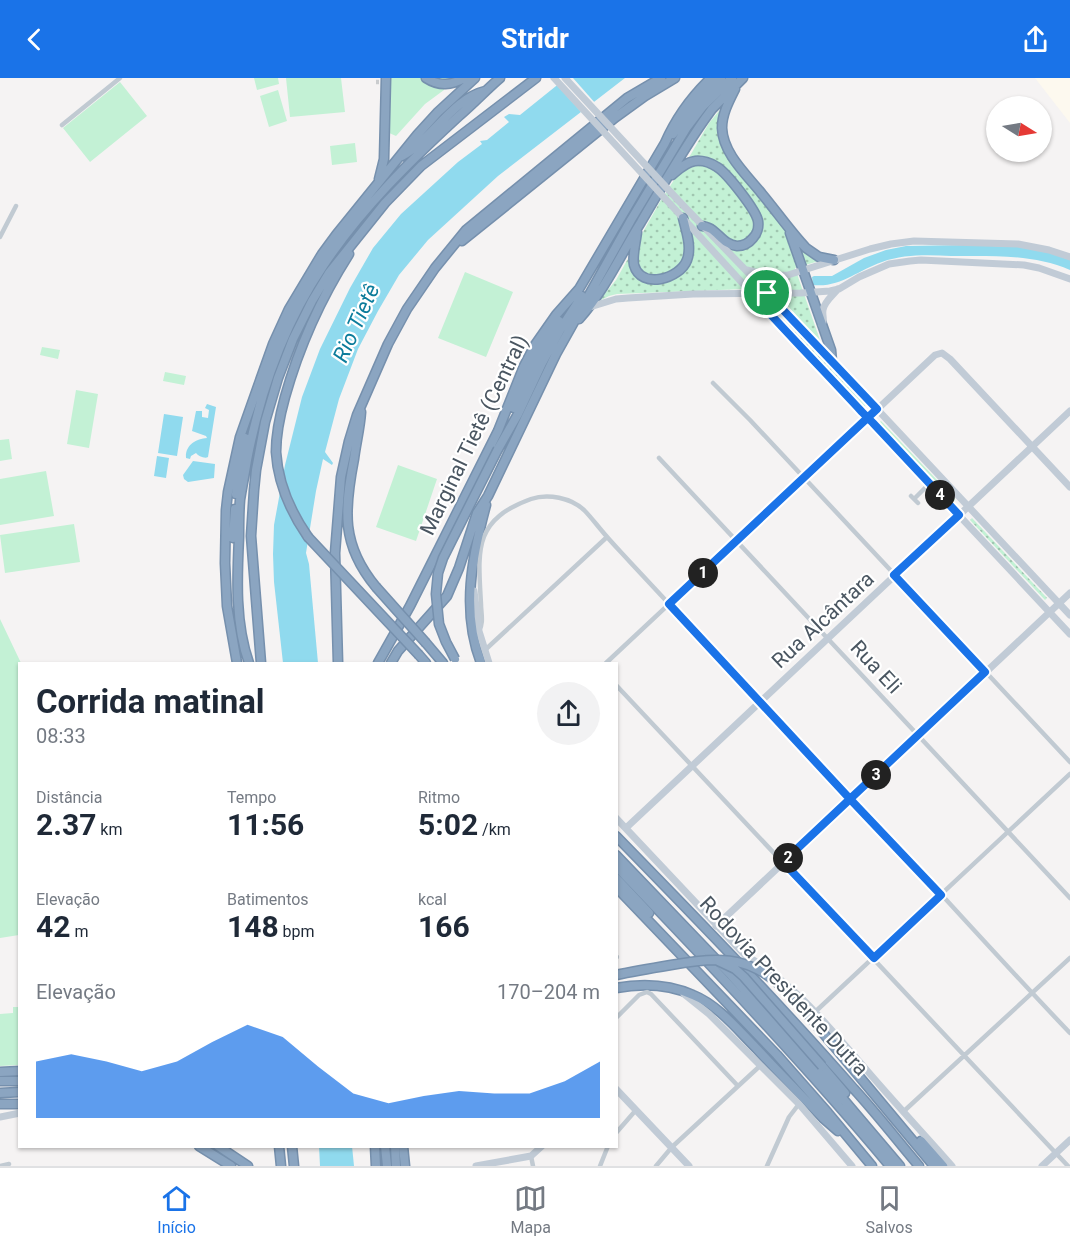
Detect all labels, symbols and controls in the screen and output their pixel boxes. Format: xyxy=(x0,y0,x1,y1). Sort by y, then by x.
icon: back xyxy=(18,23,51,56)
text: Stridr xyxy=(501,23,569,55)
icon: share xyxy=(1019,23,1052,56)
north arrow xyxy=(986,96,1052,162)
map controls xyxy=(986,96,1052,162)
pin xyxy=(741,267,792,318)
icon: arrive xyxy=(750,276,783,309)
water label: Rio Tietê xyxy=(328,280,384,366)
street label: Marginal Tietê (Central) xyxy=(415,331,533,539)
pin: 4 xyxy=(925,480,955,510)
text: 4 xyxy=(935,485,945,504)
pin: 1 xyxy=(688,558,718,588)
text: 1 xyxy=(698,563,708,582)
street label: Rua Alcântara xyxy=(767,567,879,673)
street label: Rua Eli xyxy=(846,636,906,698)
text: Corrida matinal xyxy=(36,682,265,721)
button: share xyxy=(537,682,600,745)
text: 08:33 xyxy=(36,724,86,748)
pin: 3 xyxy=(861,760,891,790)
text: 3 xyxy=(871,765,881,784)
text: Distância xyxy=(36,788,102,807)
text: Tempo xyxy=(227,788,276,807)
text: Ritmo xyxy=(418,788,460,807)
text: 2.37 xyxy=(36,807,96,842)
text: 11:56 xyxy=(227,807,304,842)
text: 5:02 xyxy=(418,807,478,842)
text: km xyxy=(96,820,122,839)
text: /km xyxy=(478,820,511,839)
pin: 2 xyxy=(773,843,803,873)
text: 2 xyxy=(783,848,793,867)
text: Elevação xyxy=(36,890,100,909)
text: Batimentos xyxy=(227,890,309,909)
text: kcal xyxy=(418,890,447,909)
street label: Rodovia Presidente Dutra xyxy=(695,892,873,1080)
text: 42 xyxy=(36,909,70,944)
text: 148 xyxy=(227,909,279,944)
text: 166 xyxy=(418,909,470,944)
text: m xyxy=(70,922,88,941)
text: bpm xyxy=(279,922,315,941)
text: Elevação xyxy=(36,980,116,1004)
text: 170–204 m xyxy=(497,980,600,1004)
tab: Início xyxy=(157,1182,196,1237)
tab: Mapa xyxy=(511,1182,551,1237)
tab: Salvos xyxy=(866,1182,913,1237)

